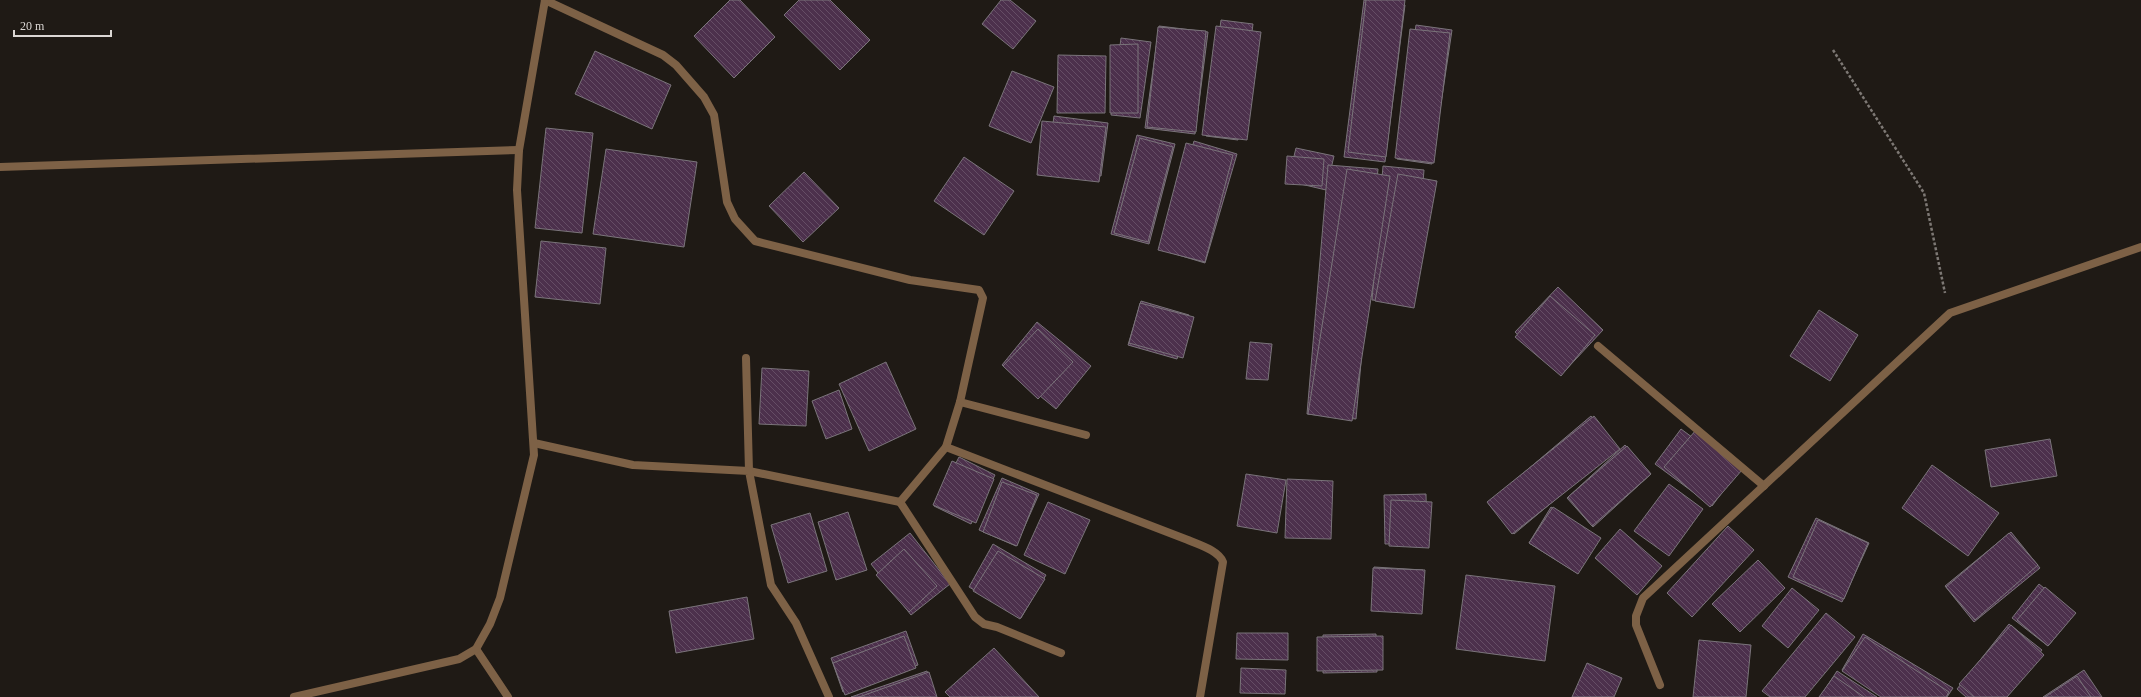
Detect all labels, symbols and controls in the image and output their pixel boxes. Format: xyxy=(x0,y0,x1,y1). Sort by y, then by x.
scale bar xyxy=(14,12,111,38)
text: 20 m xyxy=(20,19,45,33)

